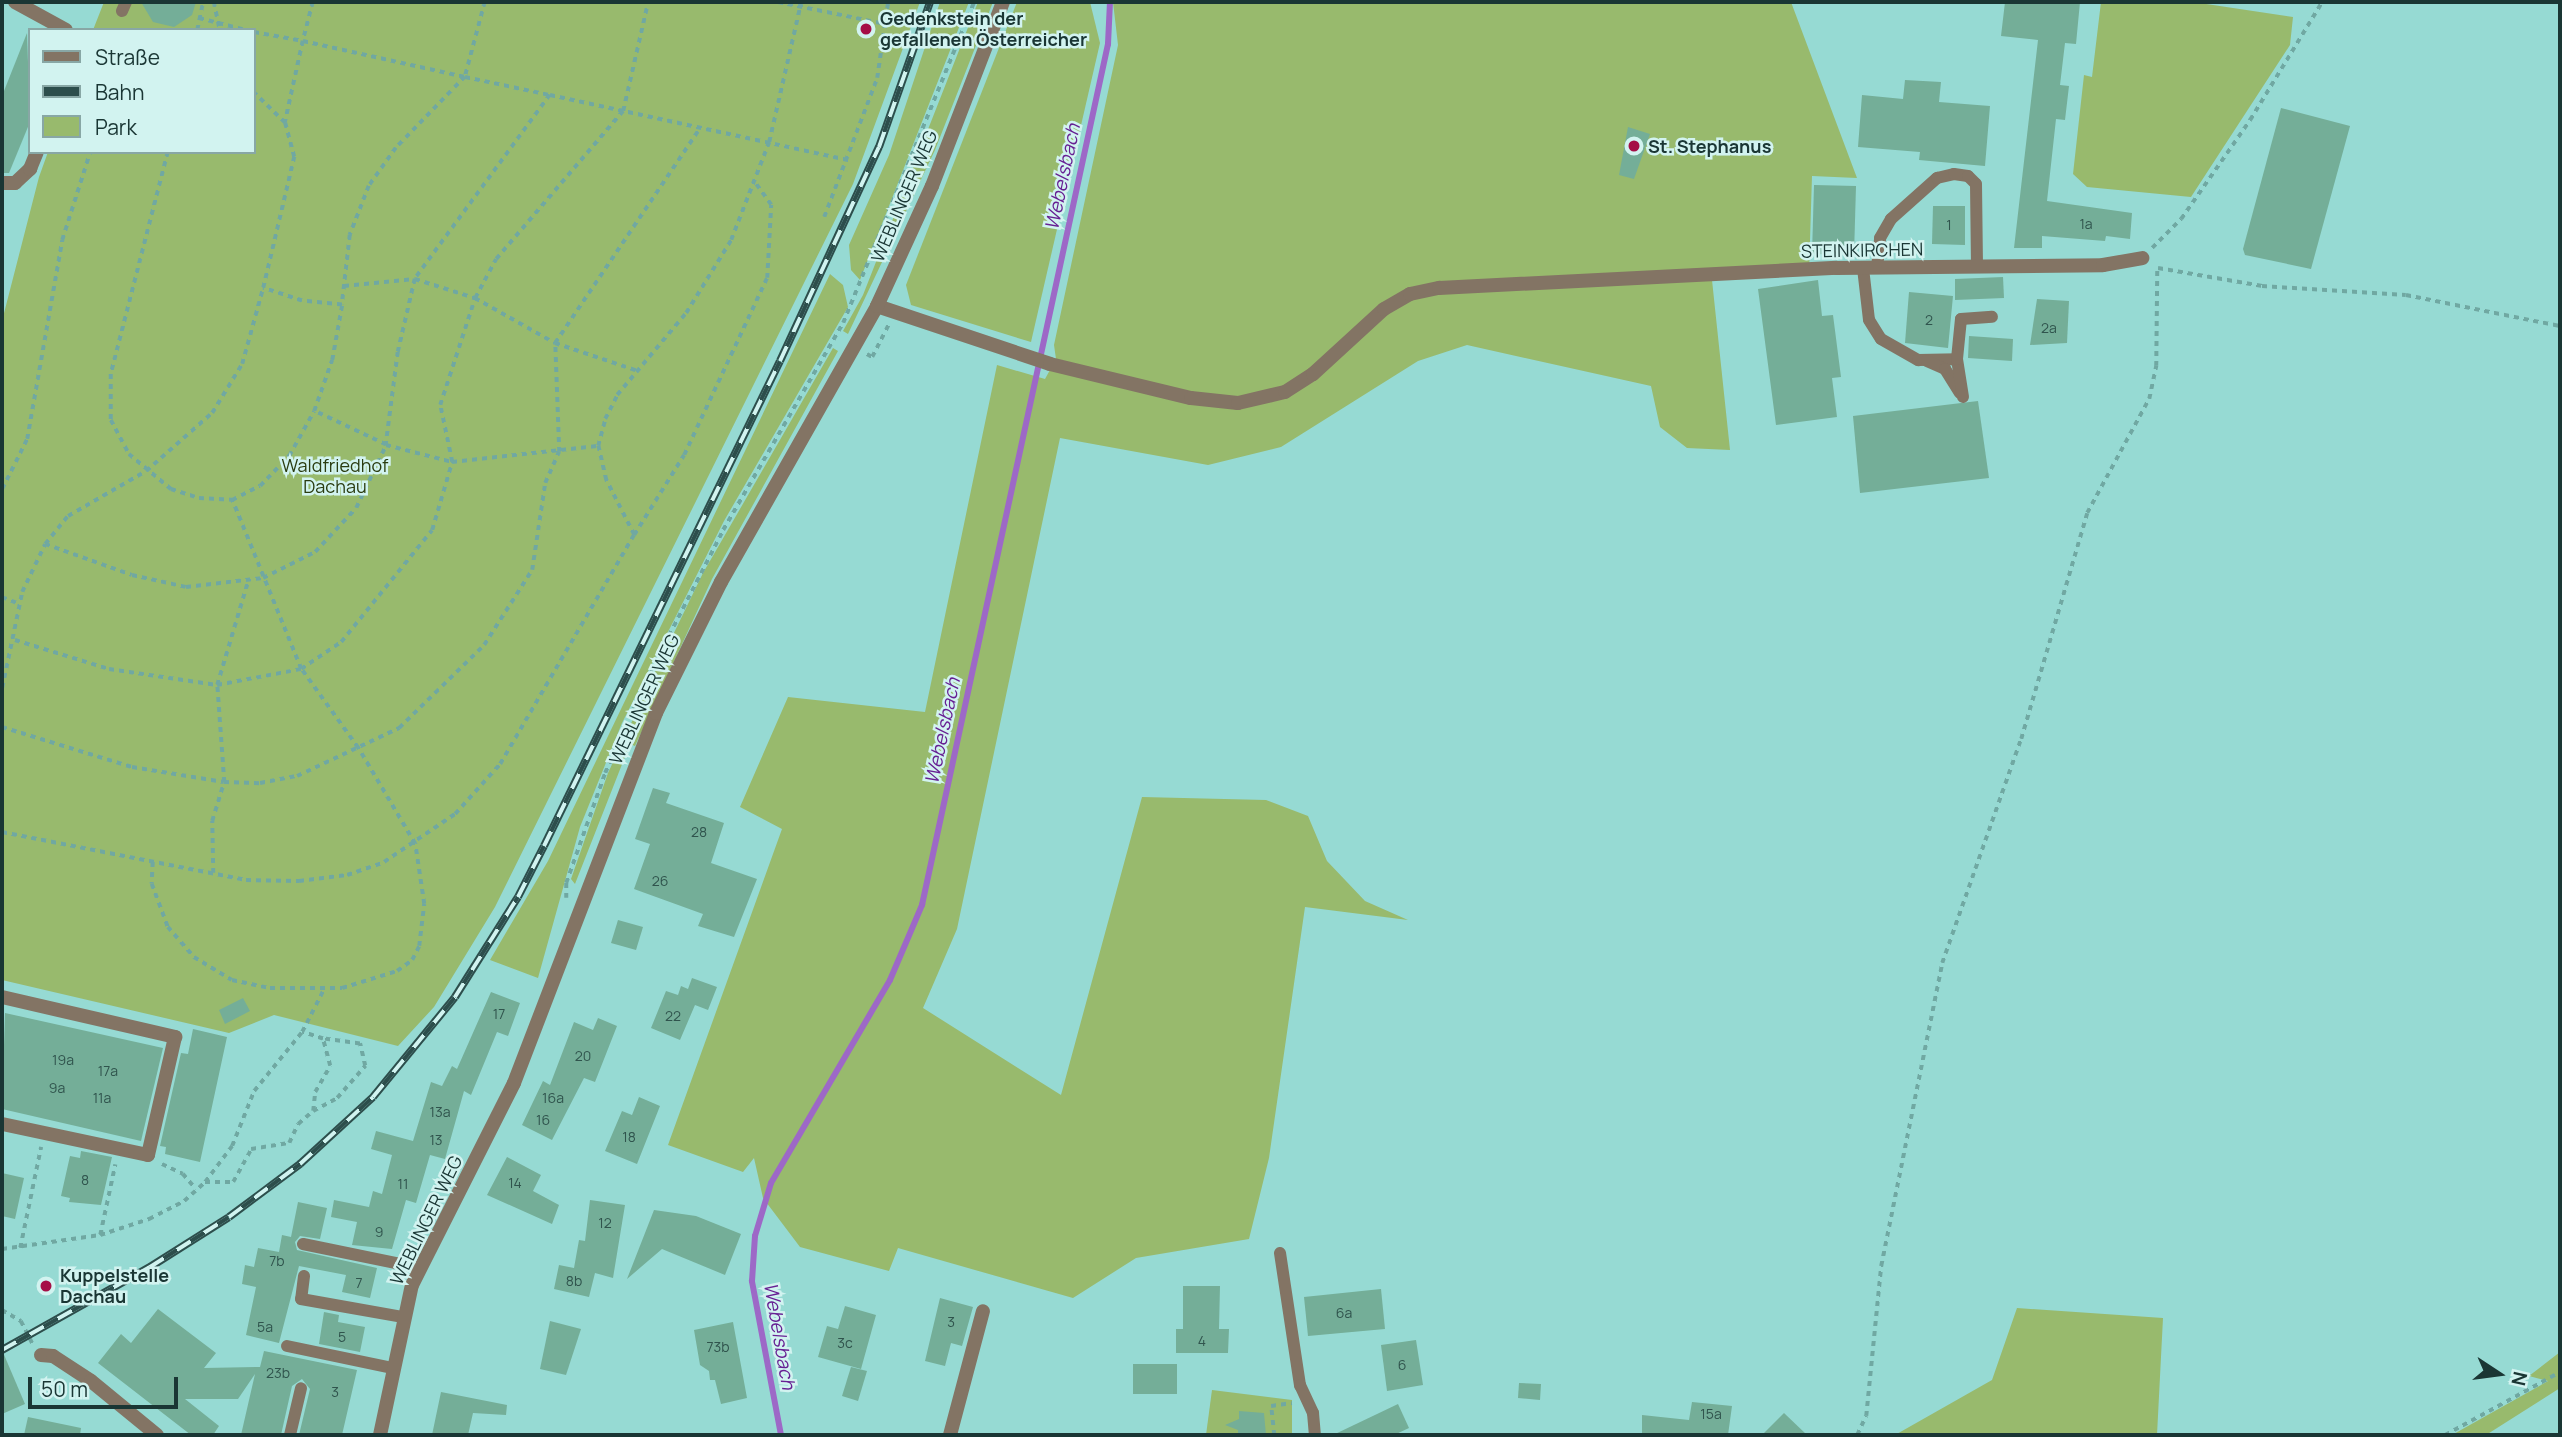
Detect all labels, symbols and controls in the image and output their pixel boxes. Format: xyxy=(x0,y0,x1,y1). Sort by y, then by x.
place label: Gedenkstein der gefallenen Österreicher xyxy=(880,8,1087,50)
marker: Gedenkstein der gefallenen Österreicher xyxy=(858,21,874,37)
legend xyxy=(28,28,256,154)
text: Straße xyxy=(95,43,160,71)
text: Bahn xyxy=(95,78,145,106)
text: Park xyxy=(95,113,137,141)
water label: Webelsbach xyxy=(1041,122,1085,232)
street label: WEBLINGER WEG xyxy=(867,127,941,265)
place label: St. Stephanus xyxy=(1648,135,1771,157)
marker: St. Stephanus xyxy=(1626,138,1642,154)
house number: 1a xyxy=(2079,216,2093,232)
house number: 1 xyxy=(1946,217,1952,233)
street label: STEINKIRCHEN xyxy=(1801,238,1923,262)
house number: 2 xyxy=(1925,312,1933,328)
house number: 2a xyxy=(2041,320,2057,336)
park label: Waldfriedhof Dachau xyxy=(282,455,388,498)
street label: WEBLINGER WEG xyxy=(604,631,684,767)
water label: Webelsbach xyxy=(921,676,965,786)
house number: 28 xyxy=(691,824,707,840)
house number: 26 xyxy=(652,873,668,889)
house number: 17 xyxy=(493,1006,505,1022)
house number: 22 xyxy=(665,1008,681,1024)
house number: 20 xyxy=(575,1048,591,1064)
house number: 19a xyxy=(52,1052,74,1068)
house number: 17a xyxy=(98,1063,118,1079)
house number: 9a xyxy=(49,1080,65,1096)
house number: 11a xyxy=(93,1090,111,1106)
house number: 16a xyxy=(542,1090,564,1106)
house number: 13a xyxy=(430,1104,450,1120)
house number: 16 xyxy=(536,1112,550,1128)
house number: 18 xyxy=(622,1129,636,1145)
house number: 13 xyxy=(429,1132,443,1148)
street label: WEBLINGER WEG xyxy=(385,1152,467,1288)
house number: 8 xyxy=(81,1172,89,1188)
house number: 14 xyxy=(508,1175,522,1191)
house number: 11 xyxy=(398,1176,408,1192)
house number: 12 xyxy=(598,1215,612,1231)
house number: 9 xyxy=(375,1224,383,1240)
house number: 7b xyxy=(269,1253,285,1269)
place label: Kuppelstelle Dachau xyxy=(60,1265,169,1308)
house number: 8b xyxy=(566,1273,582,1289)
house number: 7 xyxy=(355,1275,363,1291)
marker: Kuppelstelle Dachau xyxy=(38,1278,54,1294)
water label: Webelsbach xyxy=(758,1281,800,1391)
house number: 6a xyxy=(1336,1305,1352,1321)
house number: 3 xyxy=(947,1314,955,1330)
house number: 5a xyxy=(257,1319,273,1335)
house number: 5 xyxy=(338,1329,346,1345)
house number: 4 xyxy=(1198,1333,1206,1349)
house number: 3c xyxy=(837,1335,853,1351)
house number: 73b xyxy=(706,1339,730,1355)
north arrow xyxy=(2464,1339,2534,1409)
house number: 6 xyxy=(1398,1357,1406,1373)
scale bar xyxy=(32,1364,182,1408)
house number: 23b xyxy=(266,1365,290,1381)
text: N xyxy=(2505,1369,2534,1388)
text: 50 m xyxy=(41,1375,88,1403)
house number: 3 xyxy=(331,1384,339,1400)
house number: 15a xyxy=(1700,1406,1722,1422)

